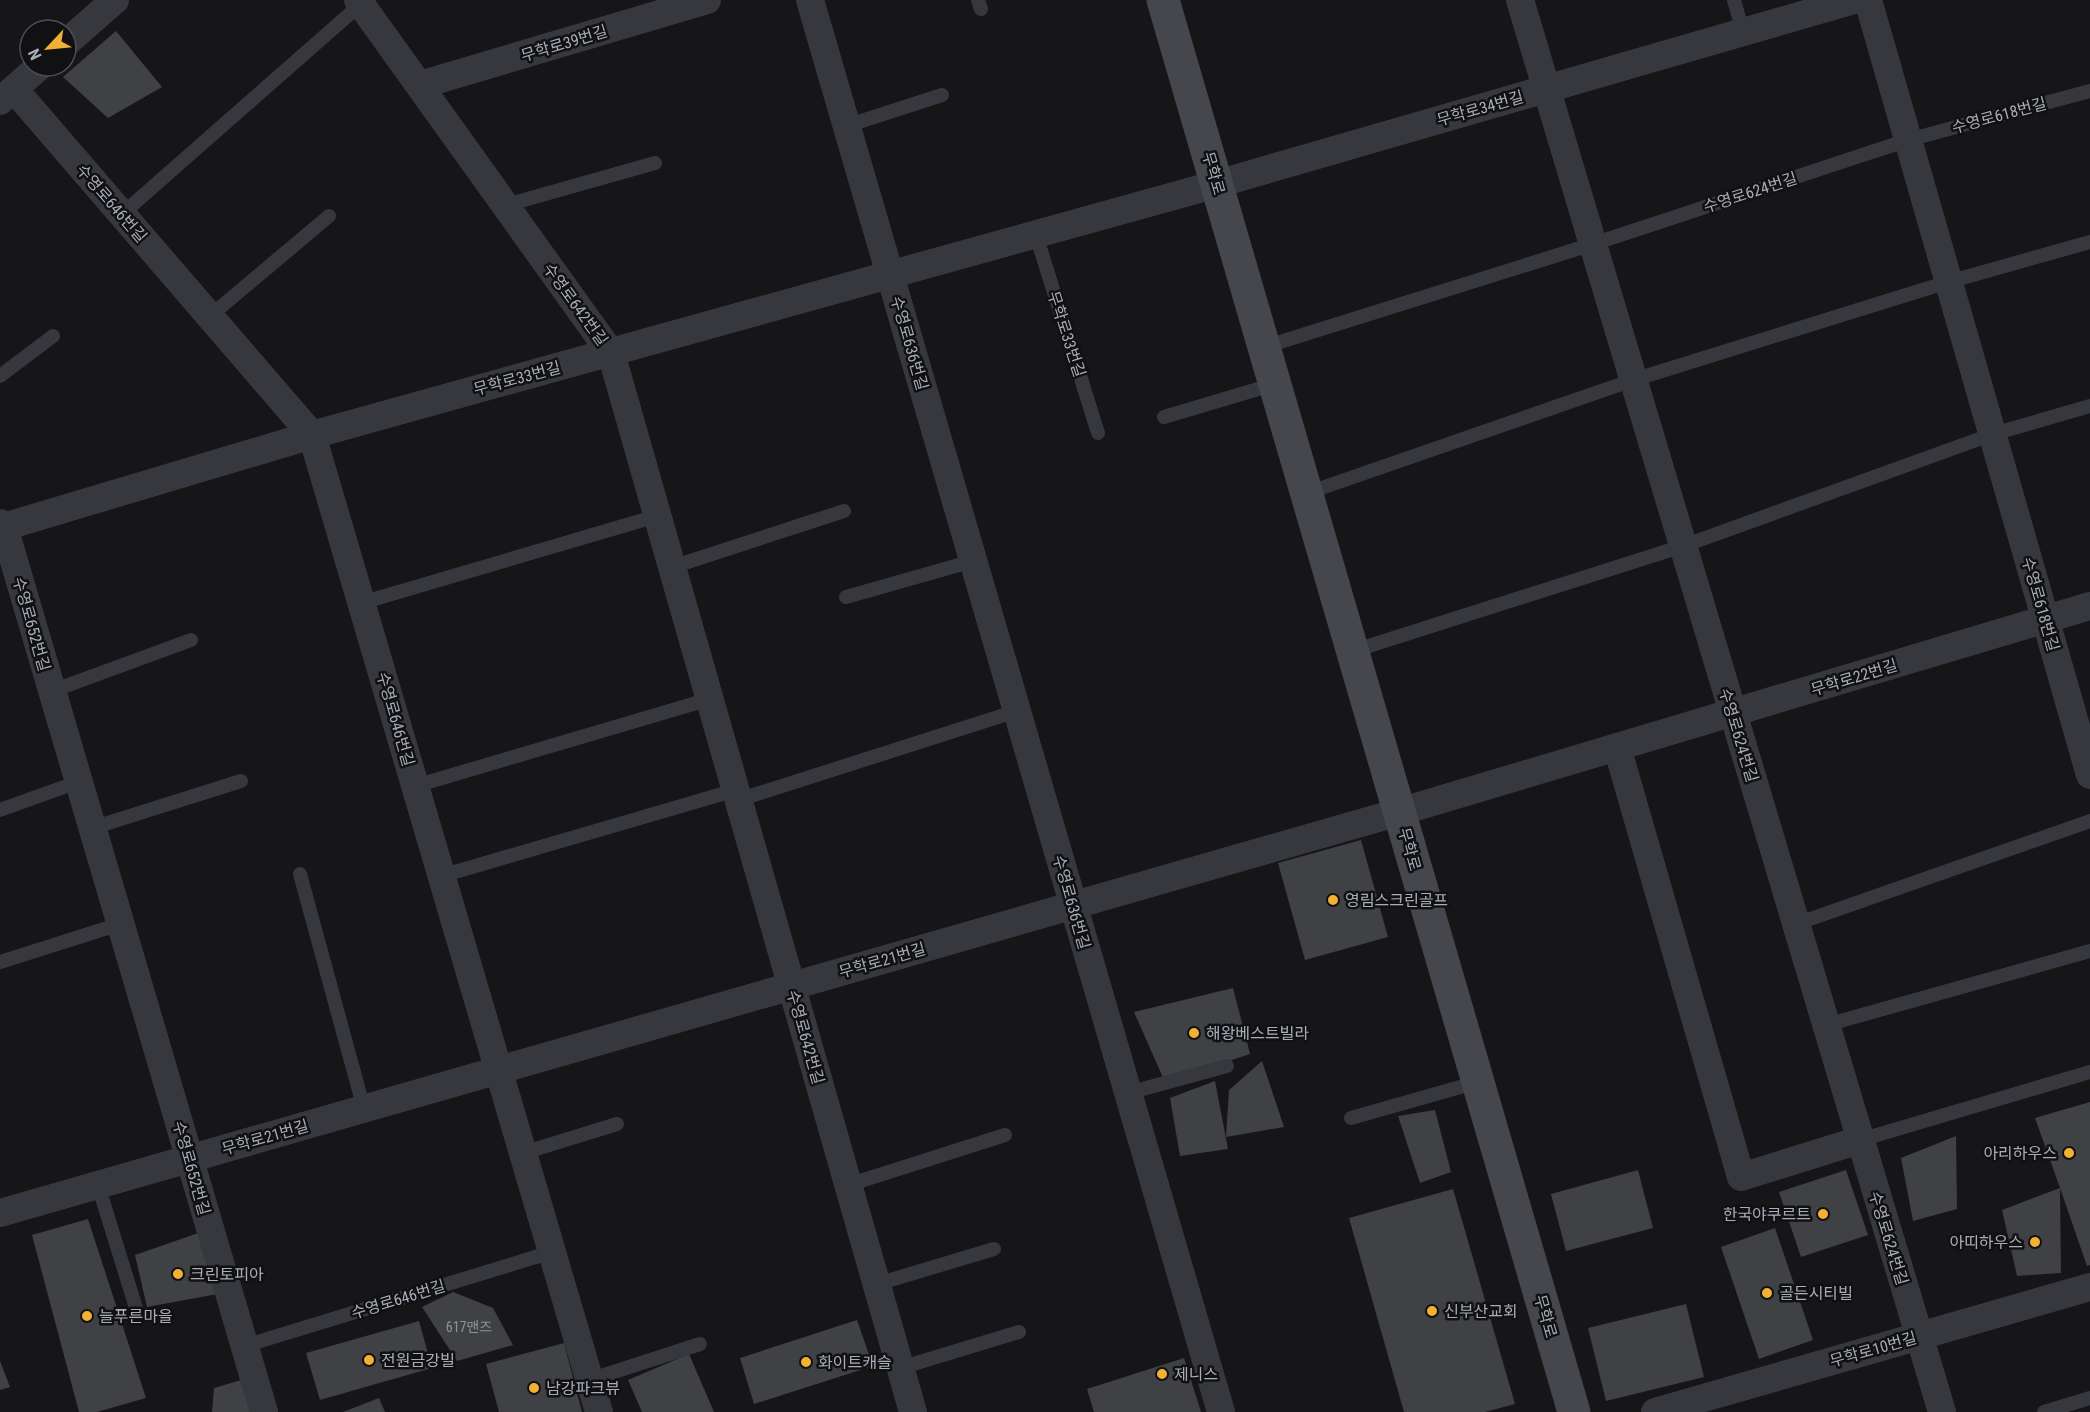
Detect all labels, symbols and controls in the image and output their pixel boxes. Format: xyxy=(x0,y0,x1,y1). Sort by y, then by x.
north arrow xyxy=(18,18,78,78)
street label: 무학로39번길 xyxy=(519,21,610,66)
text: N xyxy=(24,46,46,63)
street label: 무학로34번길 xyxy=(1435,87,1526,130)
street label: 수영로618번길 xyxy=(1950,94,2049,137)
street label: 무학로 xyxy=(1198,149,1229,197)
street label: 수영로646번길 xyxy=(73,160,151,246)
street label: 수영로624번길 xyxy=(1701,168,1799,217)
street label: 수영로642번길 xyxy=(539,259,612,349)
street label: 무학로33번길 xyxy=(1044,289,1089,380)
street label: 수영로636번길 xyxy=(887,294,932,393)
street label: 무학로33번길 xyxy=(471,358,563,399)
street label: 수영로618번길 xyxy=(2018,555,2063,654)
street label: 수영로652번길 xyxy=(9,575,54,674)
street label: 무학로22번길 xyxy=(1809,655,1900,700)
street label: 수영로646번길 xyxy=(373,670,418,769)
street label: 수영로624번길 xyxy=(1715,686,1762,784)
street label: 무학로 xyxy=(1394,825,1425,873)
street label: 수영로636번길 xyxy=(1049,853,1094,952)
place label: 영림스크린골프 xyxy=(1345,891,1448,910)
marker: 영림스크린골프 xyxy=(1326,893,1340,907)
street label: 무학로21번길 xyxy=(837,939,928,982)
street label: 수영로642번길 xyxy=(783,988,828,1087)
place label: 해왕베스트빌라 xyxy=(1206,1024,1309,1043)
marker: 해왕베스트빌라 xyxy=(1187,1026,1201,1040)
street label: 무학로21번길 xyxy=(220,1116,311,1159)
street label: 수영로652번길 xyxy=(169,1119,214,1218)
place label: 아리하우스 xyxy=(1983,1144,2057,1163)
marker: 아리하우스 xyxy=(2062,1146,2076,1160)
street label: 수영로624번길 xyxy=(1865,1189,1912,1287)
place label: 한국야쿠르트 xyxy=(1723,1205,1811,1224)
marker: 한국야쿠르트 xyxy=(1816,1207,1830,1221)
place label: 아띠하우스 xyxy=(1949,1233,2023,1252)
marker: 아띠하우스 xyxy=(2028,1235,2042,1249)
place label: 크린토피아 xyxy=(190,1265,264,1284)
marker: 크린토피아 xyxy=(171,1267,185,1281)
street label: 수영로646번길 xyxy=(349,1276,447,1323)
place label: 골든시티빌 xyxy=(1779,1284,1853,1303)
marker: 골든시티빌 xyxy=(1760,1286,1774,1300)
street label: 무학로 xyxy=(1530,1292,1561,1340)
place label: 신부산교회 xyxy=(1444,1302,1518,1321)
marker: 신부산교회 xyxy=(1425,1304,1439,1318)
place label: 늘푸른마을 xyxy=(99,1307,173,1326)
marker: 늘푸른마을 xyxy=(80,1309,94,1323)
house number: 617맨즈 xyxy=(446,1319,492,1335)
street label: 무학로10번길 xyxy=(1828,1328,1919,1371)
place label: 전원금강빌 xyxy=(381,1351,455,1370)
marker: 전원금강빌 xyxy=(362,1353,376,1367)
place label: 화이트캐슬 xyxy=(818,1353,892,1372)
marker: 화이트캐슬 xyxy=(799,1355,813,1369)
place label: 제니스 xyxy=(1174,1365,1218,1384)
marker: 제니스 xyxy=(1155,1367,1169,1381)
place label: 남강파크뷰 xyxy=(546,1379,620,1398)
marker: 남강파크뷰 xyxy=(527,1381,541,1395)

